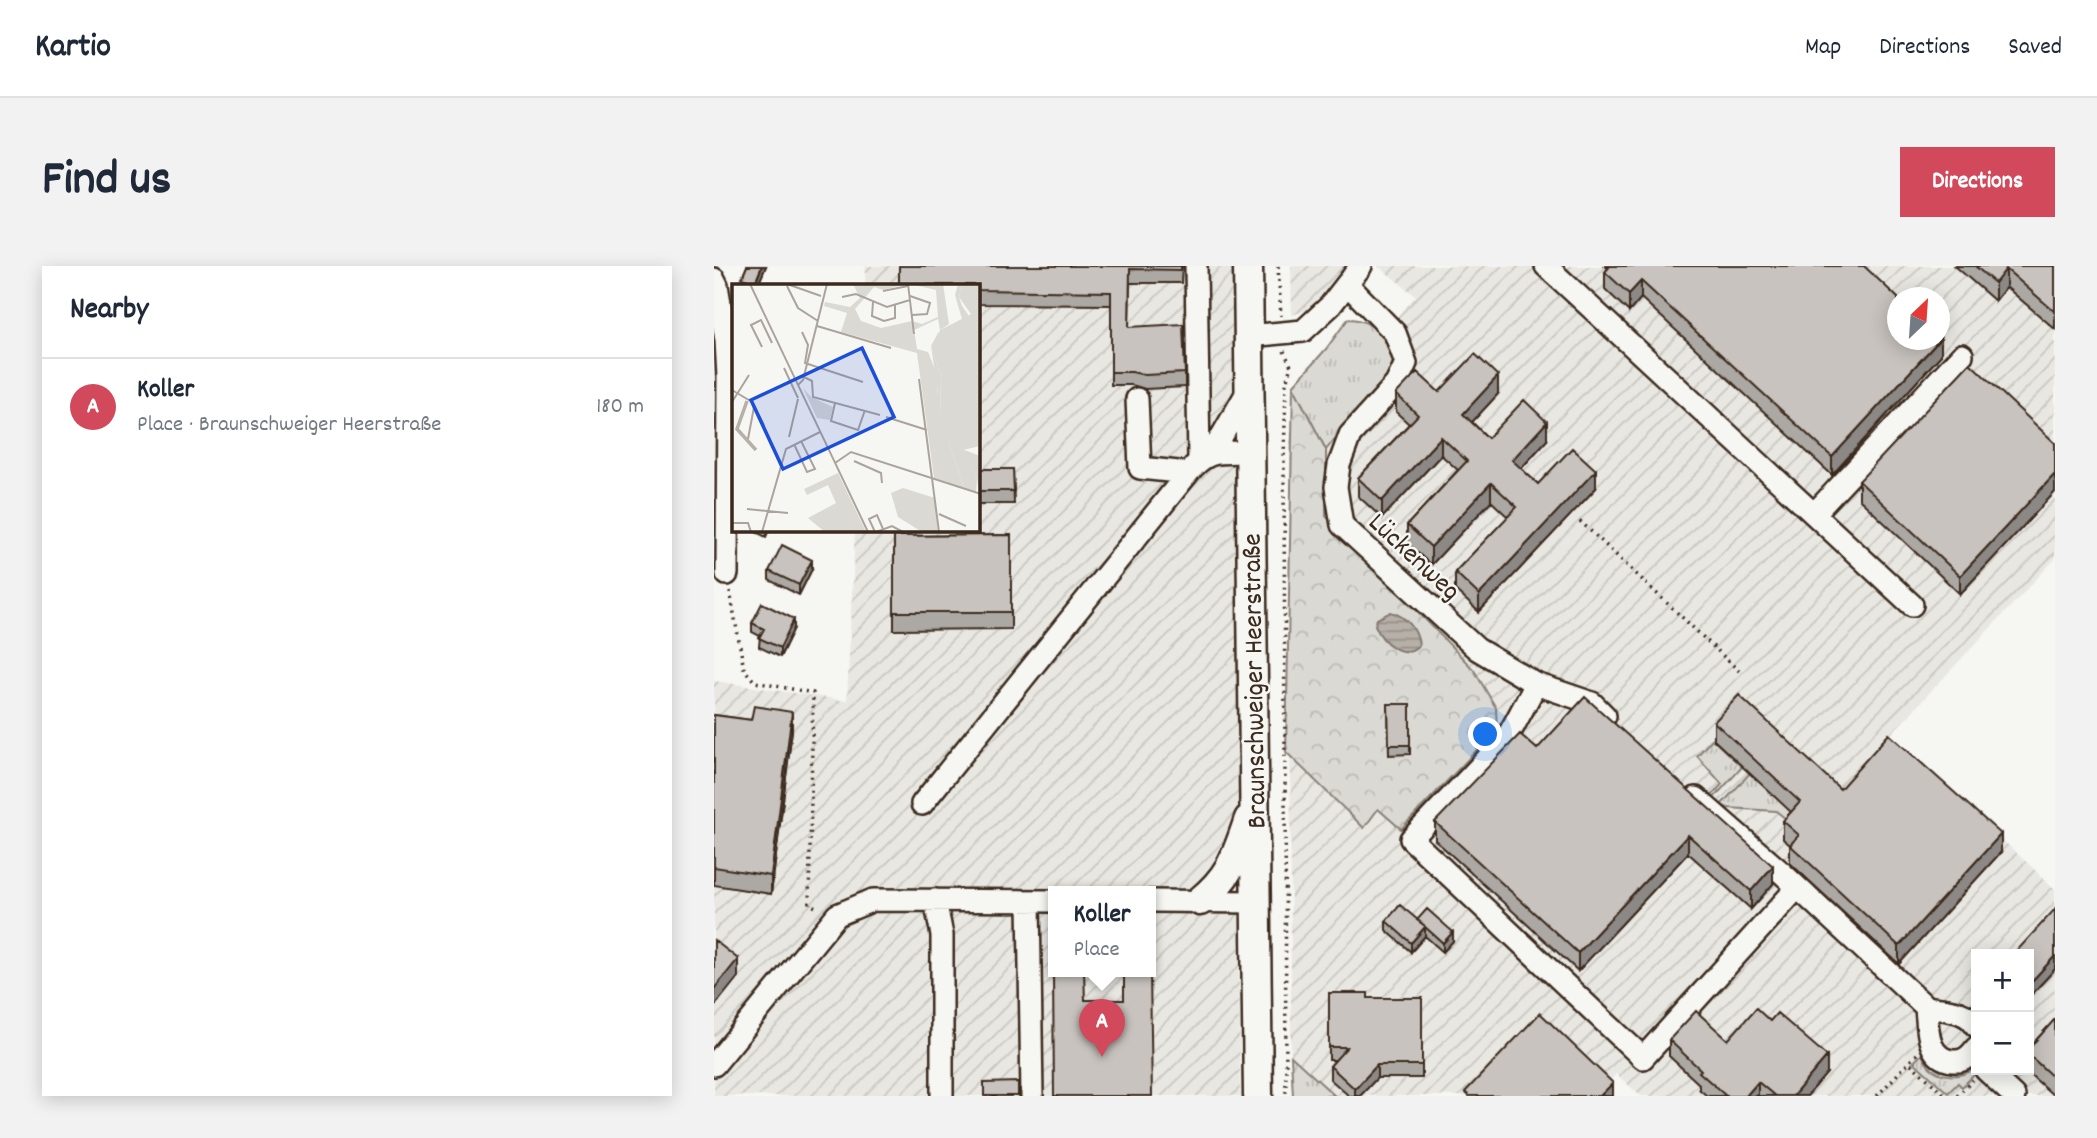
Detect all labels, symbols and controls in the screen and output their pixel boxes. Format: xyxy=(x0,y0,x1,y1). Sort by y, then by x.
text: Kartio xyxy=(35,25,111,72)
text: Map xyxy=(1805,31,1841,65)
text: Directions xyxy=(1879,31,1970,65)
text: Saved xyxy=(2008,31,2062,65)
text: Find us xyxy=(42,147,171,217)
button: Directions xyxy=(1900,147,2055,217)
inset map xyxy=(732,284,980,532)
north arrow xyxy=(1887,287,1950,350)
text: Nearby xyxy=(70,290,148,333)
text: Koller xyxy=(137,372,194,409)
text: A xyxy=(87,391,99,424)
text: 180 m xyxy=(596,391,644,424)
text: Place · Braunschweiger Heerstraße xyxy=(137,409,441,442)
street label: Lückenweg xyxy=(1357,505,1468,612)
street label: Braunschweiger Heerstraße xyxy=(1234,533,1280,829)
your location xyxy=(1468,717,1502,751)
popup xyxy=(1048,886,1156,977)
text: Koller xyxy=(1073,897,1131,934)
text: Place xyxy=(1073,934,1120,967)
map controls xyxy=(1971,949,2034,1075)
button: + xyxy=(1971,949,2034,1012)
pin: A xyxy=(1079,999,1125,1057)
button: − xyxy=(1971,1012,2034,1075)

